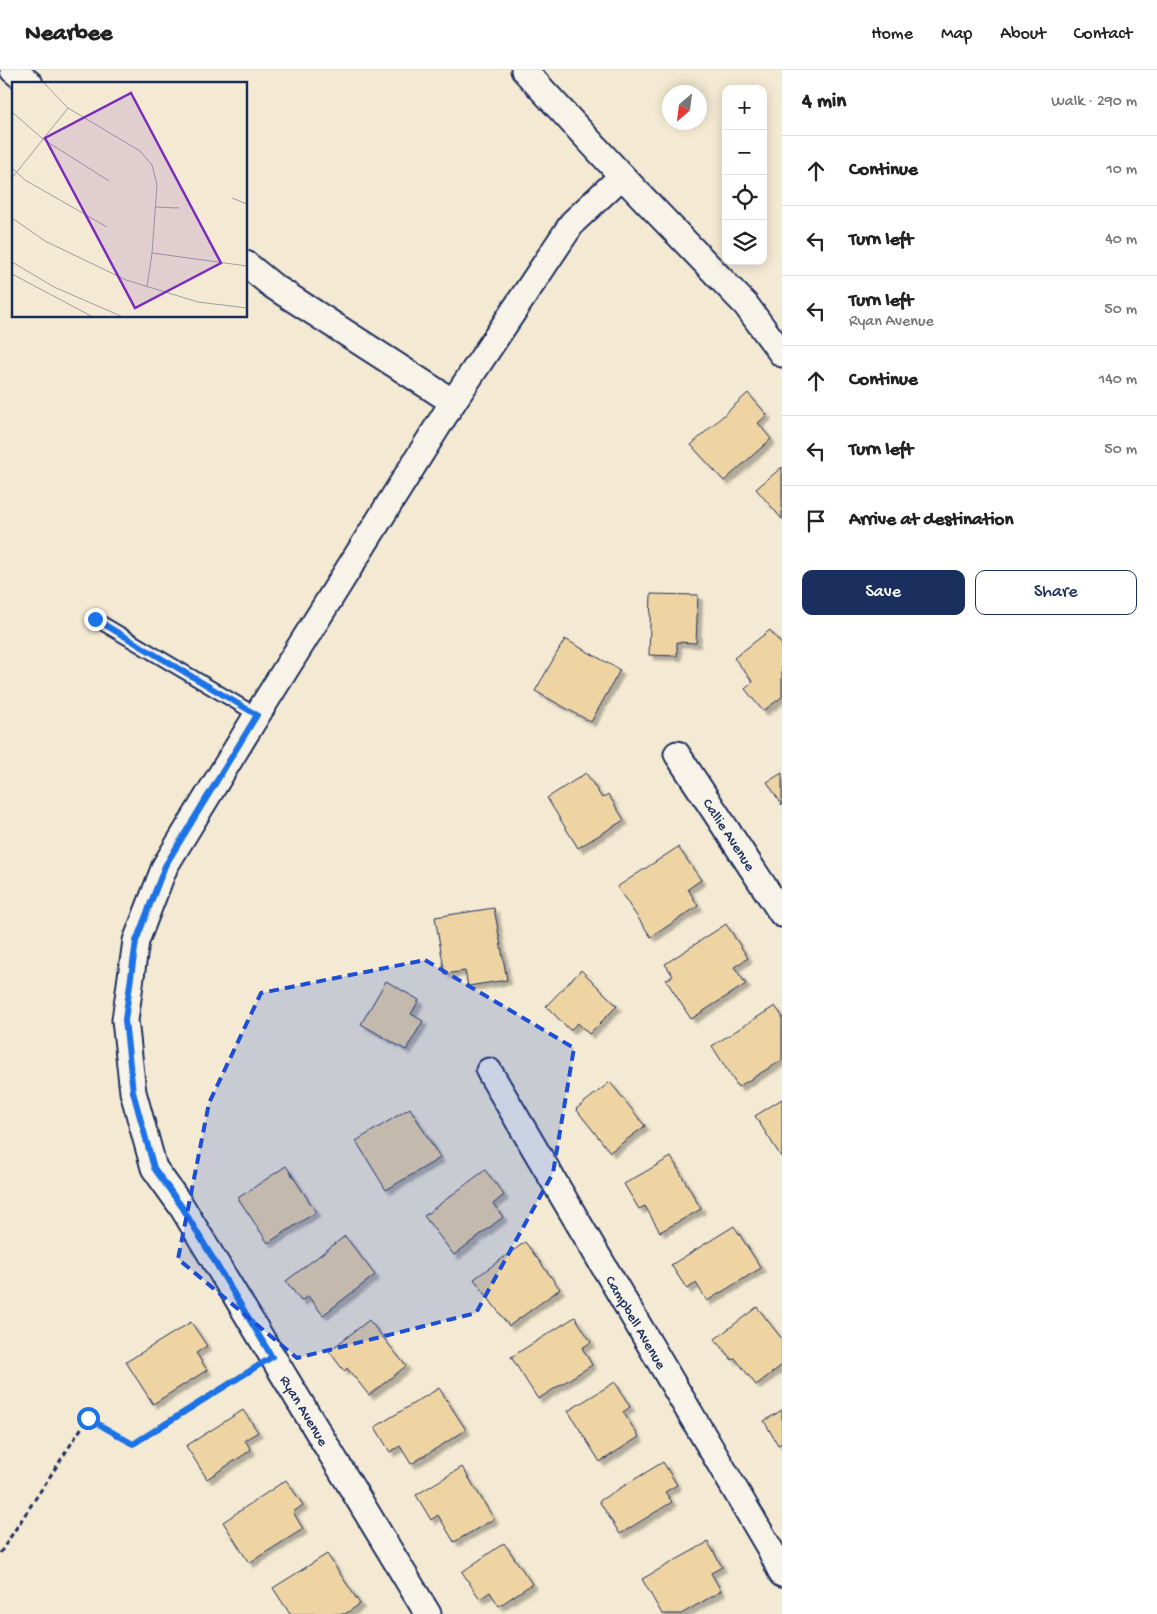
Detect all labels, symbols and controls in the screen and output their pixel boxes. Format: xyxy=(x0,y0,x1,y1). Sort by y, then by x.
text: Nearbee xyxy=(25,20,112,49)
text: Home xyxy=(871,24,913,45)
text: Map xyxy=(941,24,972,45)
text: About xyxy=(1000,24,1046,45)
text: Contact xyxy=(1074,24,1132,45)
inset map xyxy=(12,82,248,318)
north arrow xyxy=(662,85,707,130)
map controls xyxy=(722,85,767,265)
button: + xyxy=(722,85,767,130)
text: 4 min xyxy=(802,90,846,115)
text: Walk · 290 m xyxy=(1051,93,1137,112)
button: − xyxy=(722,130,767,175)
icon: ahead xyxy=(802,157,830,185)
text: Continue xyxy=(849,159,918,182)
text: 10 m xyxy=(1106,161,1137,180)
button: locate xyxy=(722,175,767,220)
button: layers xyxy=(722,220,767,265)
icon: left xyxy=(802,227,830,255)
text: Turn left xyxy=(849,229,913,252)
text: 40 m xyxy=(1105,231,1137,250)
text: Turn left xyxy=(849,290,913,313)
icon: left xyxy=(802,297,830,325)
text: 50 m xyxy=(1104,301,1137,320)
text: Ryan Avenue xyxy=(849,313,934,332)
icon: ahead xyxy=(802,367,830,395)
text: Continue xyxy=(849,369,918,392)
text: 140 m xyxy=(1099,371,1137,390)
icon: left xyxy=(802,437,830,465)
text: Turn left xyxy=(849,439,913,462)
text: 50 m xyxy=(1104,441,1137,460)
icon: arrive xyxy=(802,507,830,535)
text: Arrive at destination xyxy=(849,509,1013,532)
button: Save xyxy=(802,570,965,615)
button: Share xyxy=(975,570,1137,615)
route end xyxy=(84,608,107,631)
street label: Callie Avenue xyxy=(698,796,758,875)
street label: Campbell Avenue xyxy=(600,1273,669,1373)
street label: Ryan Avenue xyxy=(275,1373,331,1450)
route start xyxy=(77,1407,100,1430)

